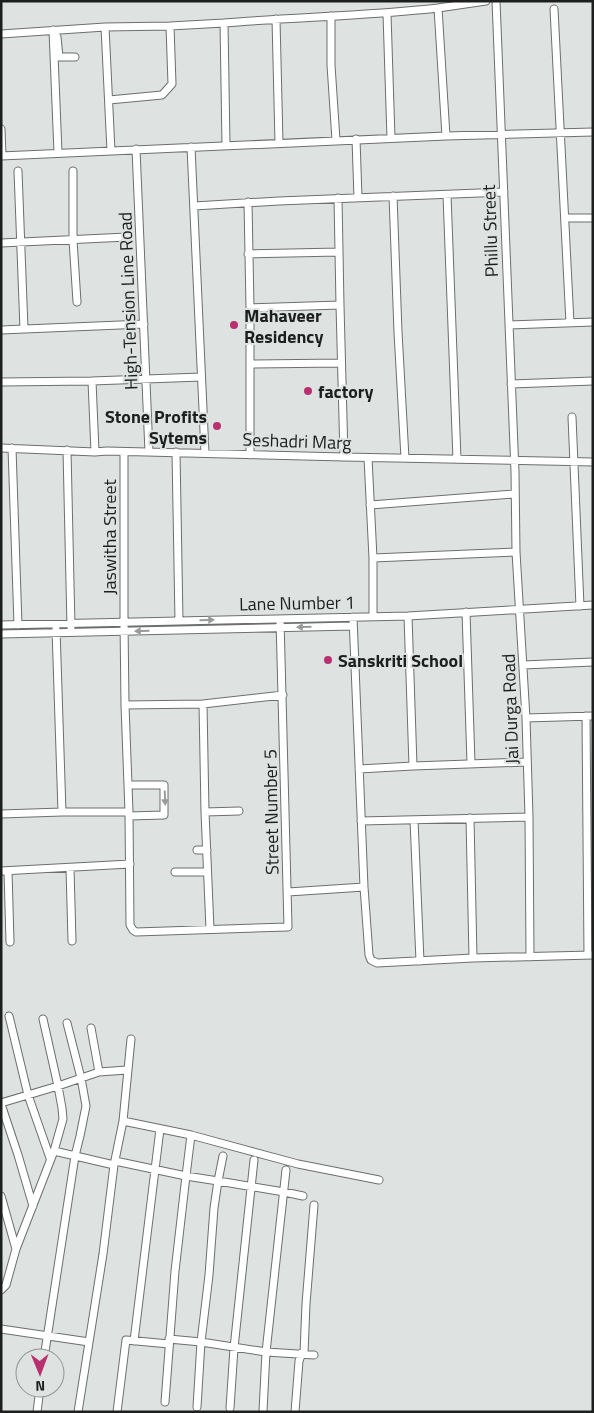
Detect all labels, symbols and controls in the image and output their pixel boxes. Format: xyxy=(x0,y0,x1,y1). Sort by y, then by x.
street label: Phillu Street xyxy=(475,184,505,278)
street label: High-Tension Line Road xyxy=(111,212,145,390)
place label: Mahaveer Residency xyxy=(244,302,323,350)
marker: Mahaveer Residency xyxy=(228,319,240,331)
place label: factory xyxy=(318,378,373,405)
marker: factory xyxy=(302,385,314,397)
place label: Stone Profits Sytems xyxy=(105,403,207,451)
marker: Stone Profits Sytems xyxy=(211,420,223,432)
street label: Seshadri Marg xyxy=(242,426,352,456)
street label: Jaswitha Street xyxy=(96,479,123,595)
street label: Lane Number 1 xyxy=(239,588,355,618)
one-way arrow xyxy=(200,616,216,624)
one-way arrow xyxy=(296,623,312,631)
one-way arrow xyxy=(134,627,150,635)
place label: Sanskriti School xyxy=(338,647,463,674)
street label: Jai Durga Road xyxy=(495,653,525,765)
marker: Sanskriti School xyxy=(322,654,334,666)
street label: Street Number 5 xyxy=(256,749,286,875)
one-way arrow xyxy=(161,790,169,806)
north arrow xyxy=(15,1348,65,1398)
text: N xyxy=(35,1376,45,1397)

